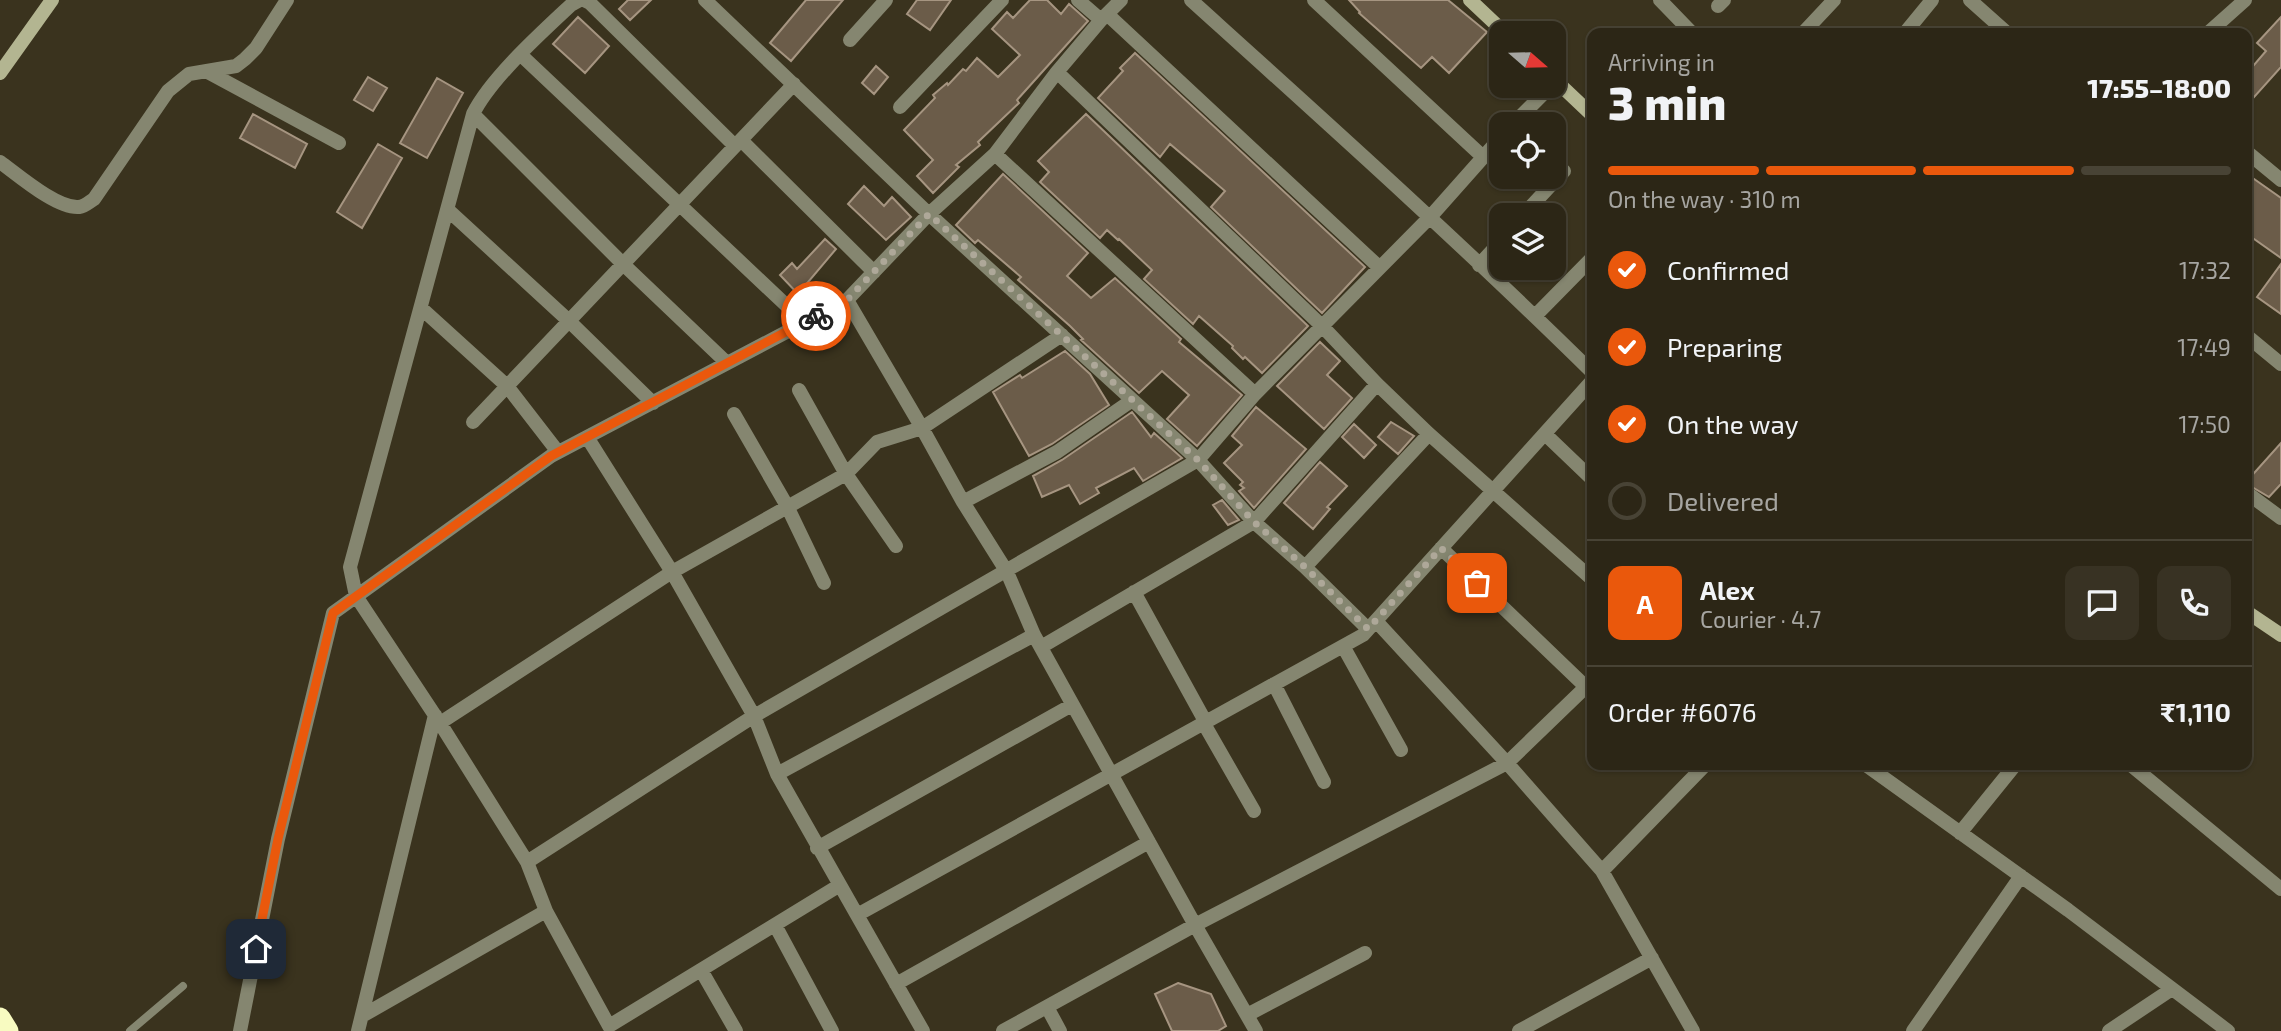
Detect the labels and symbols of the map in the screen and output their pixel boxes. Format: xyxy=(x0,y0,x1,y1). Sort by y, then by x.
north arrow xyxy=(1489,21,1566,98)
courier xyxy=(781,281,851,351)
pin xyxy=(1447,553,1507,613)
pin xyxy=(226,919,286,979)

